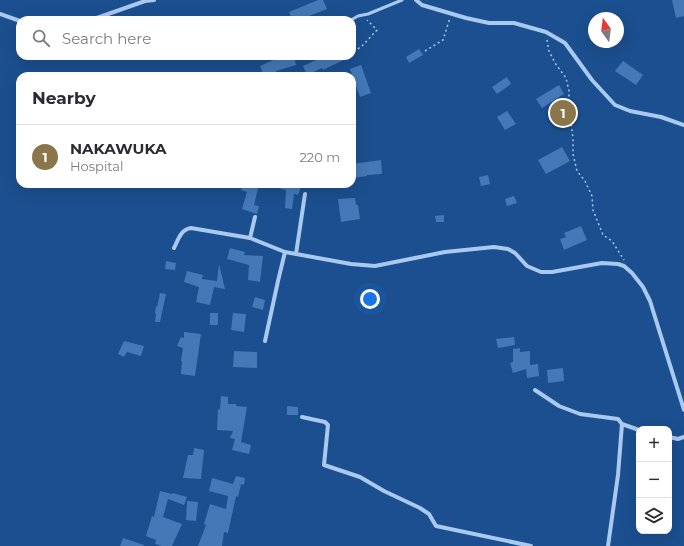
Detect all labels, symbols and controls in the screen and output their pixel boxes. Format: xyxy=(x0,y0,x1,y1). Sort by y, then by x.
north arrow xyxy=(588,12,624,48)
search box xyxy=(16,16,356,60)
icon: search xyxy=(30,27,52,49)
text: Search here xyxy=(62,29,151,48)
text: Nearby xyxy=(32,88,96,108)
pin: 1 xyxy=(550,98,576,128)
text: NAKAWUKA xyxy=(70,139,167,158)
text: 1 xyxy=(42,149,48,165)
text: 220 m xyxy=(299,149,340,165)
text: Hospital xyxy=(70,158,123,174)
your location xyxy=(360,289,380,309)
map controls xyxy=(636,426,672,534)
button: + xyxy=(636,426,672,462)
button: − xyxy=(636,462,672,498)
button: layers xyxy=(636,498,672,534)

